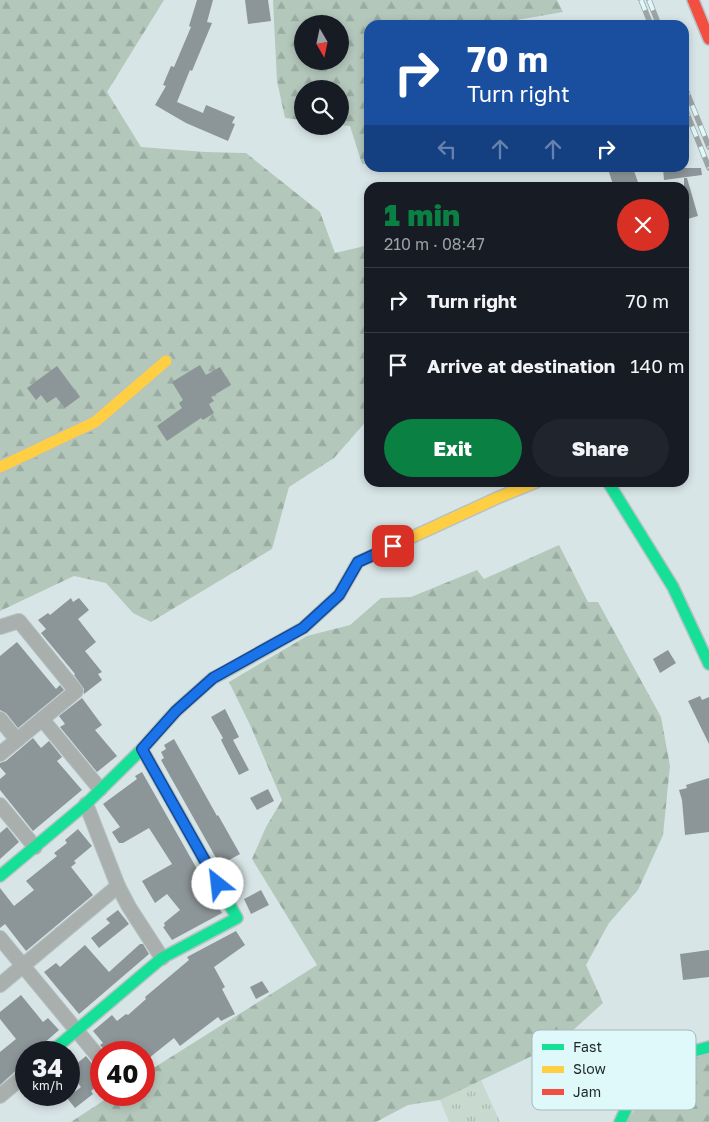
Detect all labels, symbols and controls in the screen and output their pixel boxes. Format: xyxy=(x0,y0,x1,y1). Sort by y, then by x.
north arrow xyxy=(294,15,349,70)
map controls xyxy=(294,15,349,135)
text: 70 m xyxy=(467,38,548,80)
icon: right xyxy=(384,40,449,105)
button: search xyxy=(294,80,349,135)
text: Turn right xyxy=(467,80,570,107)
icon: left xyxy=(433,135,461,163)
icon: ahead xyxy=(486,135,514,163)
icon: ahead xyxy=(539,135,567,163)
icon: right xyxy=(592,135,620,163)
text: 1 min xyxy=(384,197,460,233)
button: close xyxy=(617,199,669,251)
text: 210 m · 08:47 xyxy=(384,234,485,254)
icon: right xyxy=(384,286,412,314)
text: Turn right xyxy=(427,289,517,312)
text: 70 m xyxy=(626,289,669,312)
icon: arrive xyxy=(384,351,412,379)
text: Arrive at destination xyxy=(427,354,615,377)
text: 140 m xyxy=(630,354,685,377)
button: Exit xyxy=(384,419,522,477)
button: Share xyxy=(532,419,669,477)
pin xyxy=(372,525,414,567)
icon: arrive xyxy=(379,532,407,560)
position arrow xyxy=(191,857,243,909)
legend xyxy=(532,1030,696,1110)
text: Fast xyxy=(573,1038,602,1055)
speed limit sign: 40 xyxy=(90,1041,155,1106)
text: 34 xyxy=(32,1052,63,1083)
text: Slow xyxy=(573,1060,606,1077)
text: km/h xyxy=(32,1078,63,1093)
text: Jam xyxy=(573,1083,601,1100)

